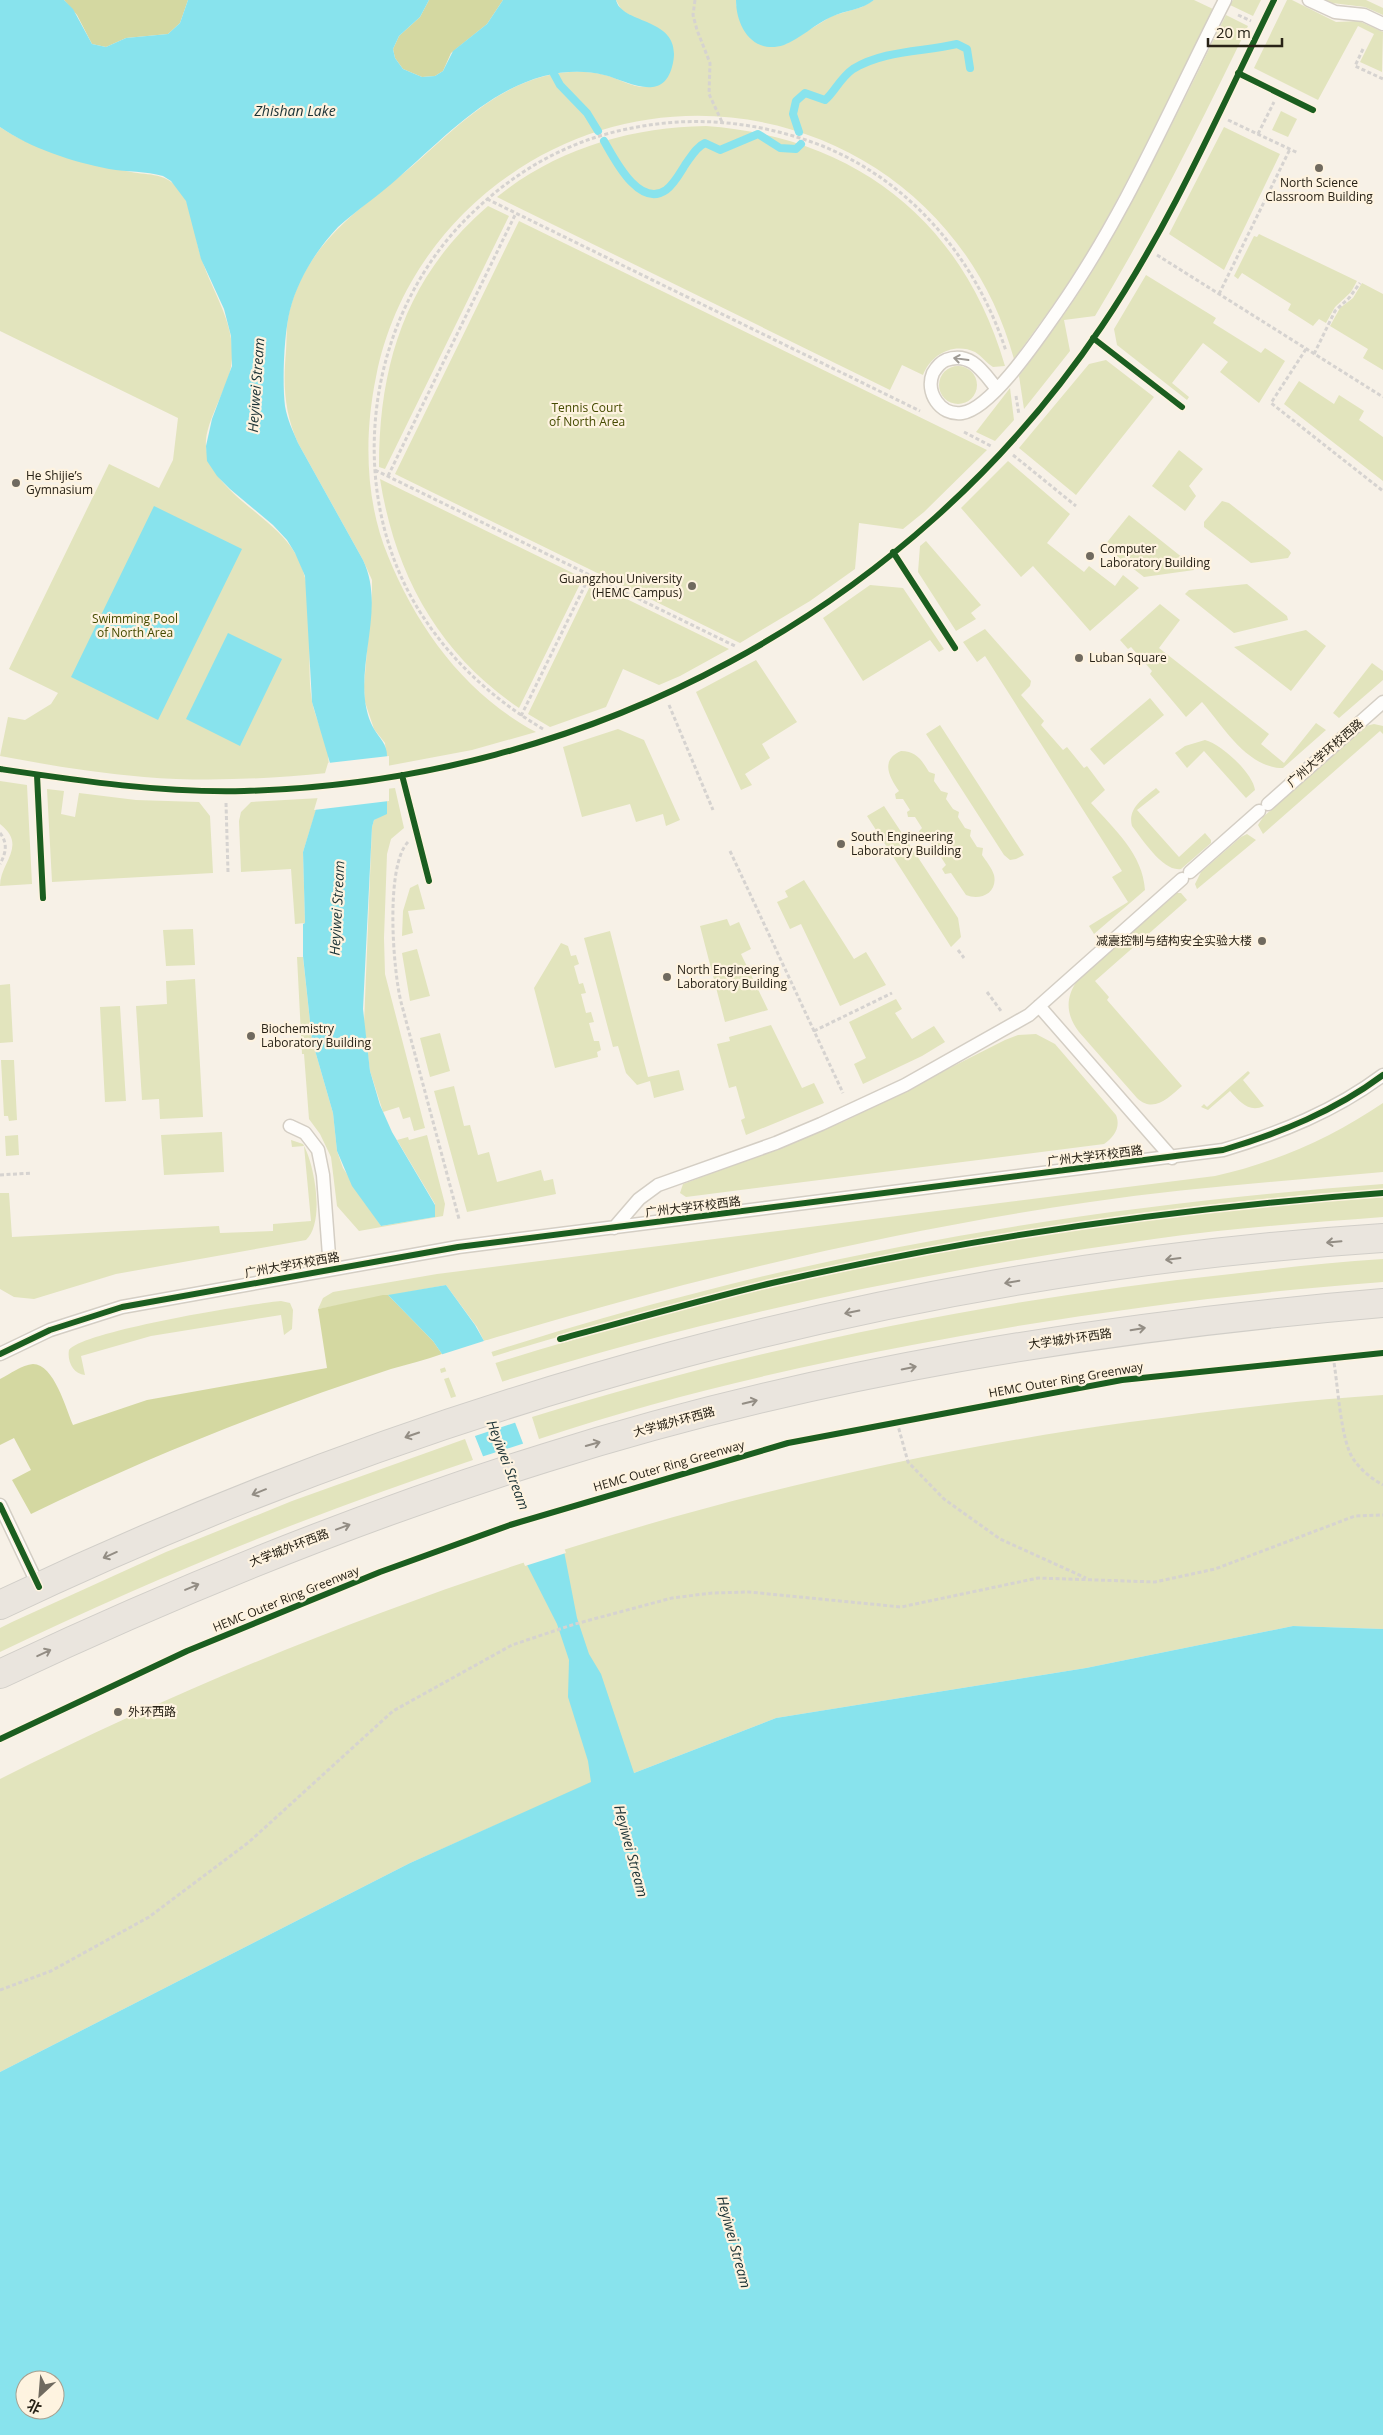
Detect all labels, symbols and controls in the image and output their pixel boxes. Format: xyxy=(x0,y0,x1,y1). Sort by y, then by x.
scale bar xyxy=(1208,15,1282,47)
text: 20 m xyxy=(1216,22,1251,42)
water label: Zhishan Lake xyxy=(253,101,336,120)
marker: North Science Classroom Building xyxy=(1313,162,1325,174)
place label: North Science Classroom Building xyxy=(1265,174,1373,205)
water label: Heyiwei Stream xyxy=(243,337,268,433)
one-way arrow xyxy=(954,354,970,364)
park label: Tennis Court of North Area xyxy=(549,399,625,430)
place label: He Shijie’s Gymnasium xyxy=(26,467,93,498)
marker: He Shijie’s Gymnasium xyxy=(10,477,22,489)
place label: Computer Laboratory Building xyxy=(1100,540,1210,571)
marker: Computer Laboratory Building xyxy=(1084,550,1096,562)
place label: Guangzhou University (HEMC Campus) xyxy=(559,570,683,601)
marker: Guangzhou University (HEMC Campus) xyxy=(686,580,698,592)
park label: Swimming Pool of North Area xyxy=(92,610,178,641)
place label: Luban Square xyxy=(1089,649,1167,666)
marker: Luban Square xyxy=(1073,652,1085,664)
street label: 广州大学环校西路 xyxy=(1283,715,1366,791)
place label: South Engineering Laboratory Building xyxy=(851,828,961,859)
marker: South Engineering Laboratory Building xyxy=(835,838,847,850)
water label: Heyiwei Stream xyxy=(325,860,348,956)
place label: 减震控制与结构安全实验大楼 xyxy=(1096,932,1252,949)
marker: 减震控制与结构安全实验大楼 xyxy=(1256,935,1268,947)
place label: North Engineering Laboratory Building xyxy=(677,961,787,992)
marker: North Engineering Laboratory Building xyxy=(661,971,673,983)
place label: Biochemistry Laboratory Building xyxy=(261,1020,371,1051)
marker: Biochemistry Laboratory Building xyxy=(245,1030,257,1042)
street label: 广州大学环校西路 xyxy=(1046,1141,1144,1170)
street label: 广州大学环校西路 xyxy=(644,1192,742,1221)
one-way arrow xyxy=(1327,1237,1343,1247)
street label: 广州大学环校西路 xyxy=(243,1248,341,1281)
one-way arrow xyxy=(1165,1254,1181,1264)
one-way arrow xyxy=(1004,1277,1020,1287)
one-way arrow xyxy=(845,1308,861,1317)
one-way arrow xyxy=(1130,1323,1146,1333)
street label: 大学城外环西路 xyxy=(1027,1324,1113,1353)
street label: HEMC Outer Ring Greenway xyxy=(987,1357,1145,1401)
one-way arrow xyxy=(900,1362,916,1372)
one-way arrow xyxy=(741,1397,757,1406)
street label: 大学城外环西路 xyxy=(631,1402,717,1441)
water label: Heyiwei Stream xyxy=(483,1417,534,1513)
one-way arrow xyxy=(404,1431,420,1441)
street label: HEMC Outer Ring Greenway xyxy=(591,1435,747,1495)
one-way arrow xyxy=(584,1438,600,1448)
one-way arrow xyxy=(252,1488,267,1497)
one-way arrow xyxy=(335,1522,350,1531)
street label: 大学城外环西路 xyxy=(247,1525,331,1571)
one-way arrow xyxy=(103,1550,118,1560)
street label: HEMC Outer Ring Greenway xyxy=(210,1561,363,1636)
one-way arrow xyxy=(184,1581,199,1591)
one-way arrow xyxy=(36,1648,51,1658)
place label: 外环西路 xyxy=(128,1703,176,1720)
marker: 外环西路 xyxy=(112,1706,124,1718)
water label: Heyiwei Stream xyxy=(610,1803,653,1899)
water label: Heyiwei Stream xyxy=(713,2194,756,2290)
north arrow xyxy=(15,2370,65,2420)
text: 北 xyxy=(24,2396,45,2419)

